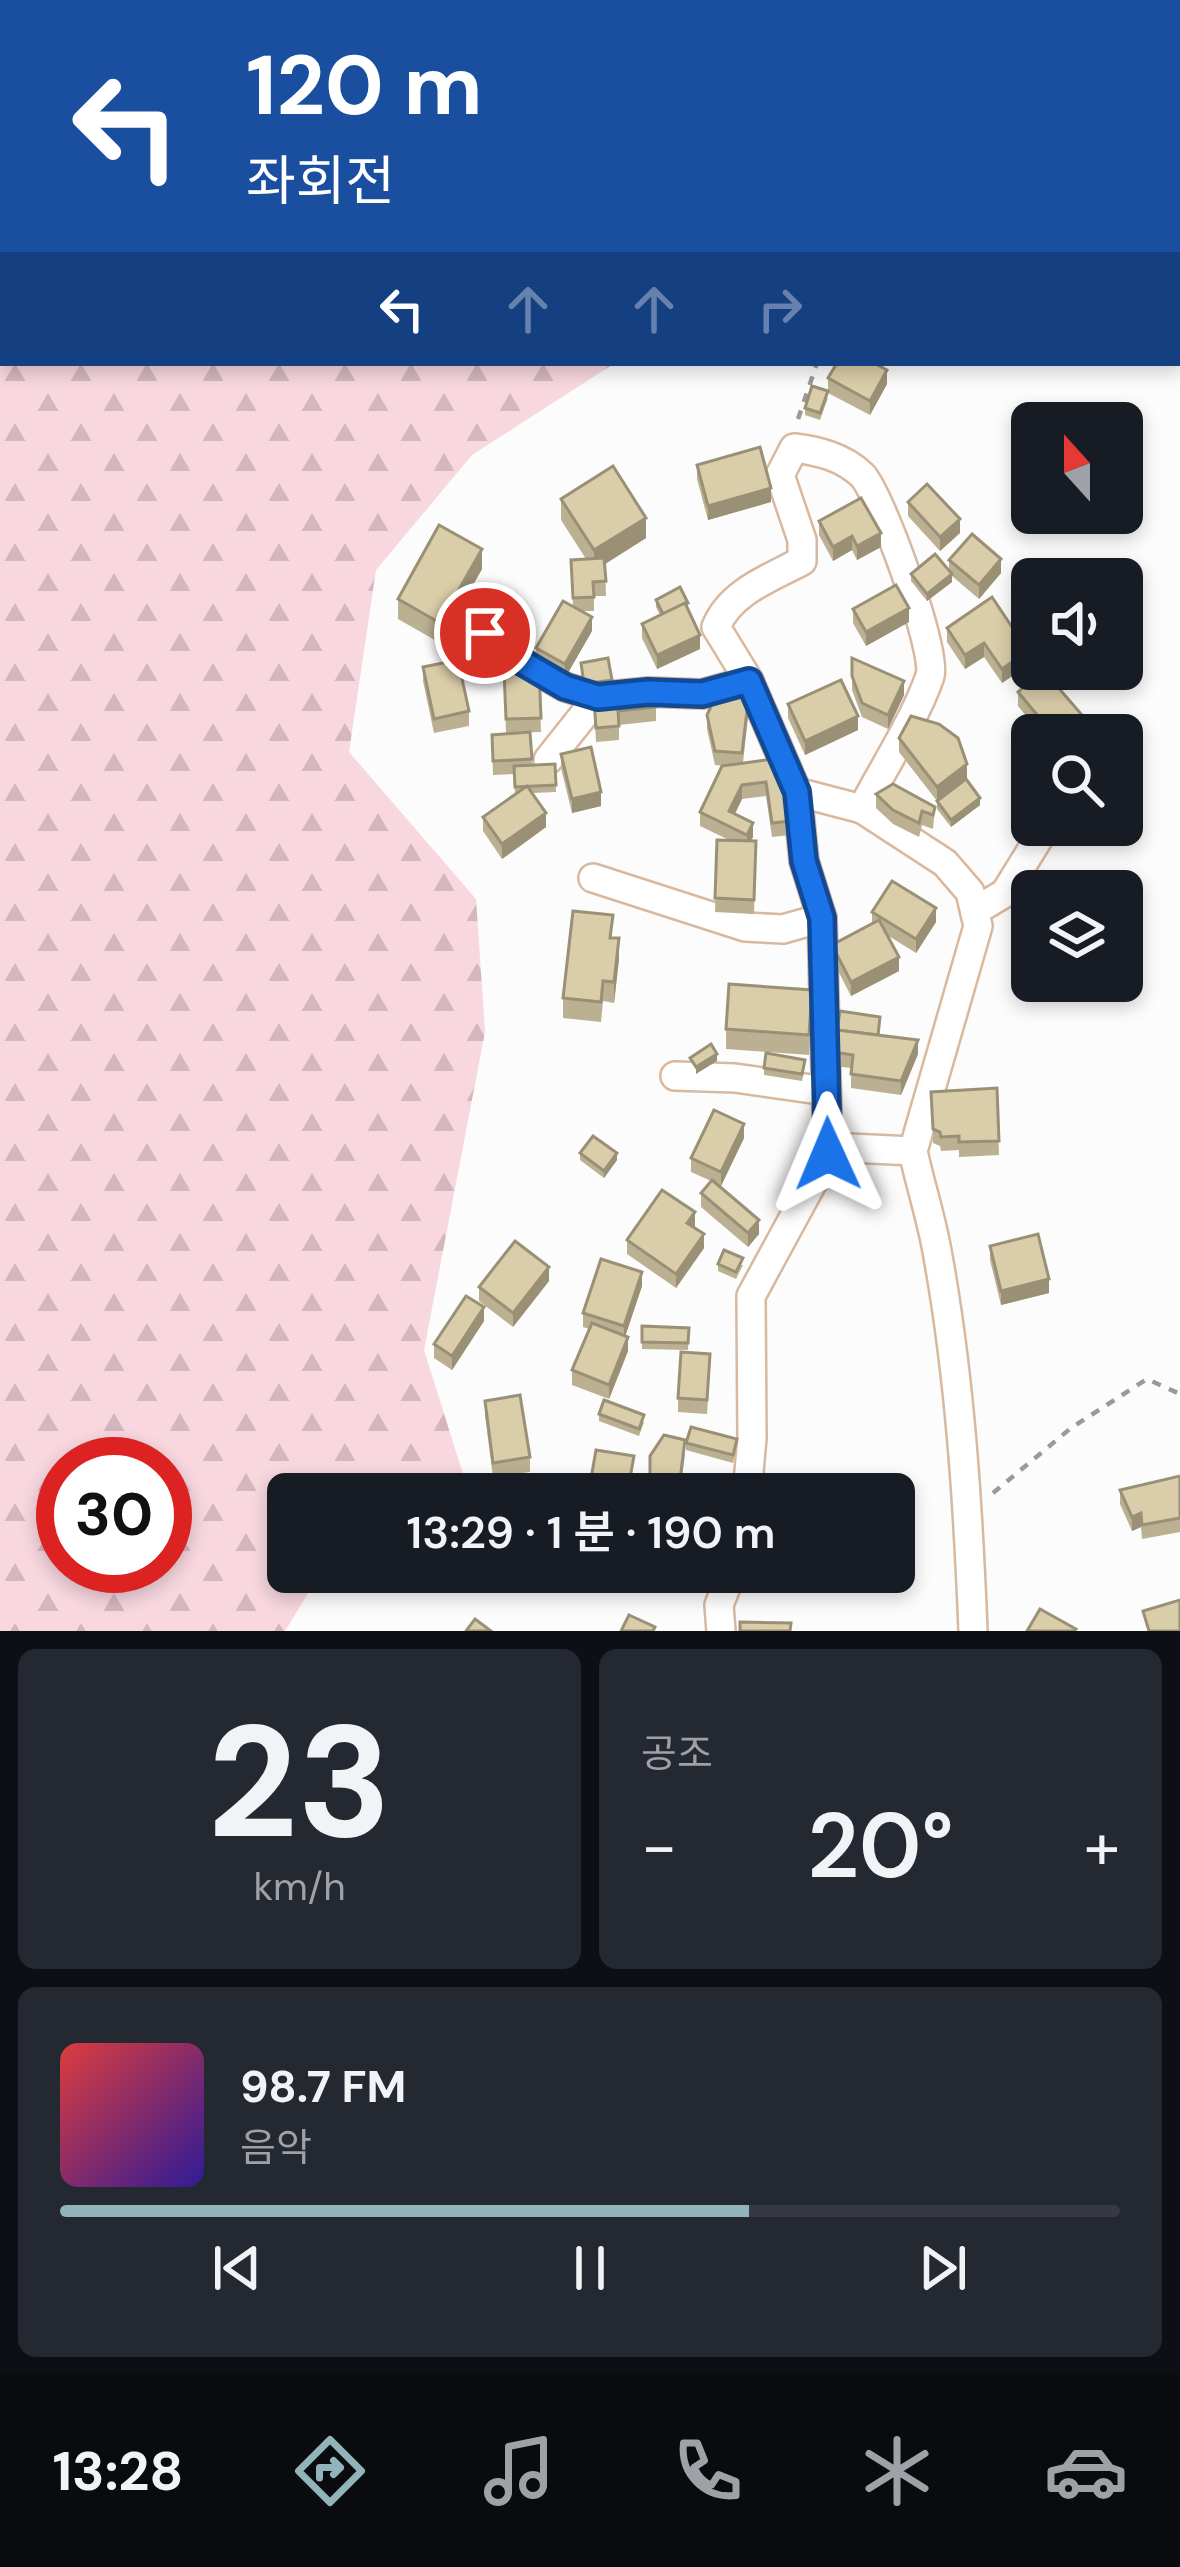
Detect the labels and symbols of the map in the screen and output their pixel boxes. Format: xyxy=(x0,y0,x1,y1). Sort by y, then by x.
north arrow xyxy=(1011,402,1143,534)
pin xyxy=(434,582,536,684)
position arrow xyxy=(765,1091,891,1217)
speed limit sign: 30 xyxy=(36,1437,192,1593)

